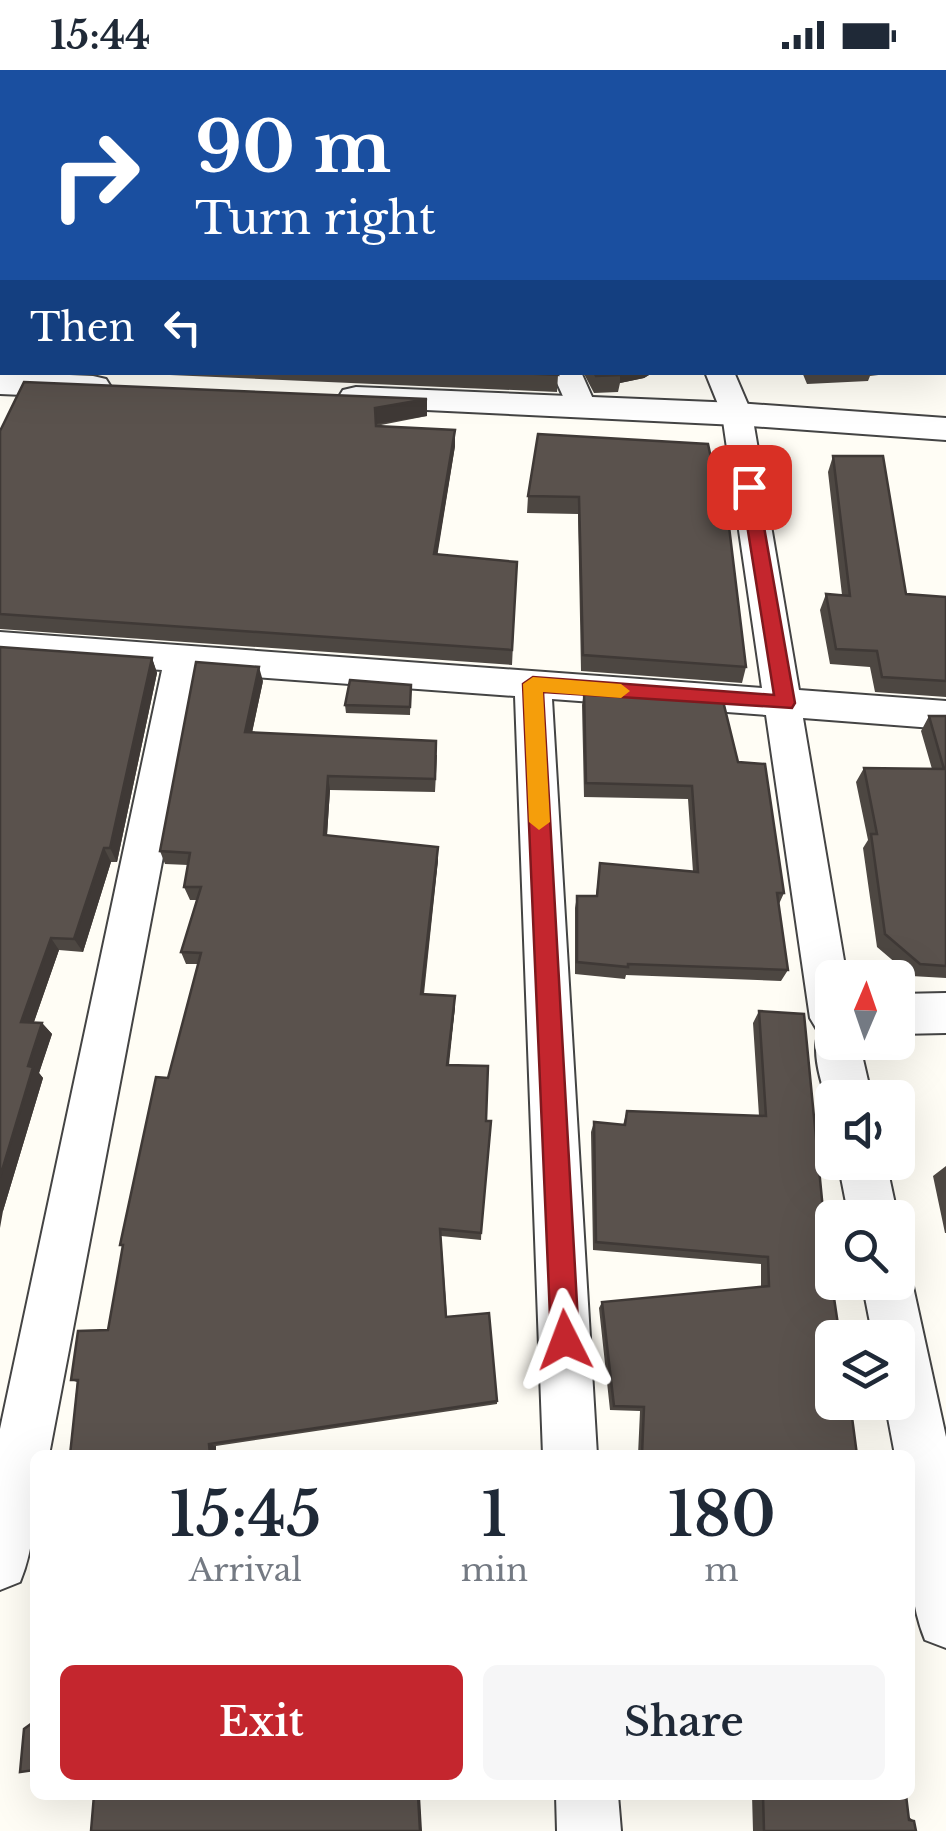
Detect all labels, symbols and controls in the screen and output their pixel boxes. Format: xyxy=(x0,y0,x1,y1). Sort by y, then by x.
text: 15:44 xyxy=(50,12,150,59)
text: 90 m xyxy=(195,104,391,191)
icon: right xyxy=(30,110,160,240)
text: Turn right xyxy=(195,190,436,246)
icon: left xyxy=(155,300,210,355)
text: Then xyxy=(30,304,135,351)
pin xyxy=(707,445,792,530)
icon: arrive xyxy=(722,460,777,515)
north arrow xyxy=(815,960,915,1060)
map controls xyxy=(815,960,915,1420)
button: sound xyxy=(815,1080,915,1180)
button: search xyxy=(815,1200,915,1300)
position arrow xyxy=(513,1288,617,1392)
button: layers xyxy=(815,1320,915,1420)
text: 15:45 xyxy=(169,1478,321,1552)
text: 1 xyxy=(481,1478,507,1552)
text: 180 xyxy=(667,1478,776,1552)
text: Arrival xyxy=(189,1550,302,1590)
text: min xyxy=(461,1550,528,1590)
text: m xyxy=(704,1550,739,1590)
button: Exit xyxy=(60,1665,463,1780)
button: Share xyxy=(483,1665,885,1780)

